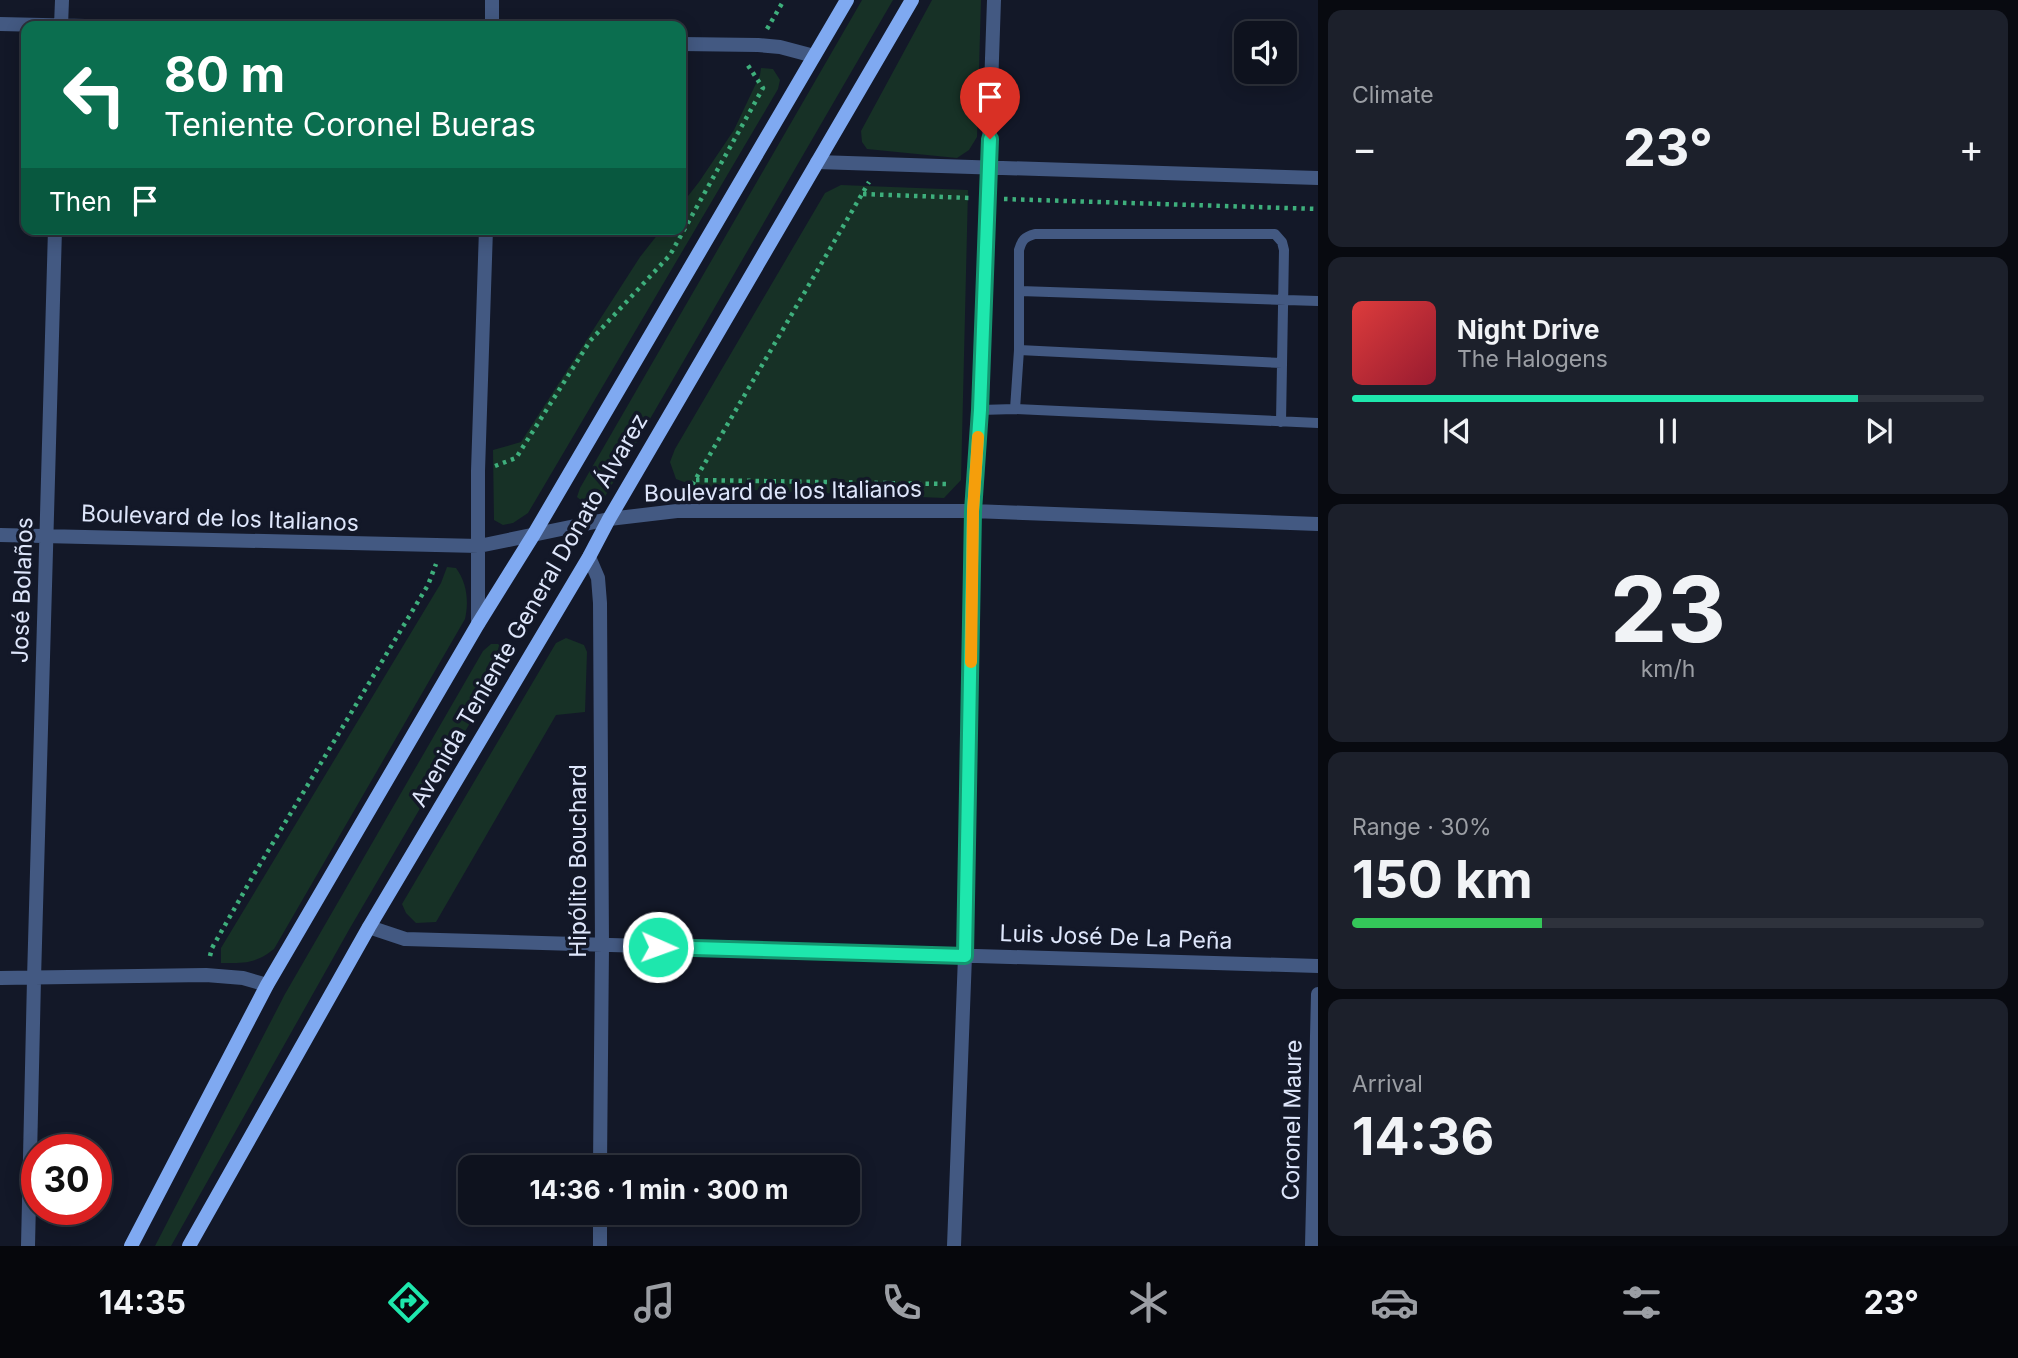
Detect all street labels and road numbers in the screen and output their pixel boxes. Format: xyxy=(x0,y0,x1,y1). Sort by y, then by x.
street label: Avenida Teniente General Donato Álvarez xyxy=(404,408,654,812)
street label: Boulevard de los Italianos xyxy=(644,475,922,507)
street label: Boulevard de los Italianos xyxy=(81,499,359,537)
street label: José Bolaños xyxy=(5,517,39,663)
street label: Hipólito Bouchard xyxy=(564,764,592,958)
street label: Luis José De La Peña xyxy=(999,919,1233,955)
street label: Coronel Maure xyxy=(1277,1039,1307,1201)

